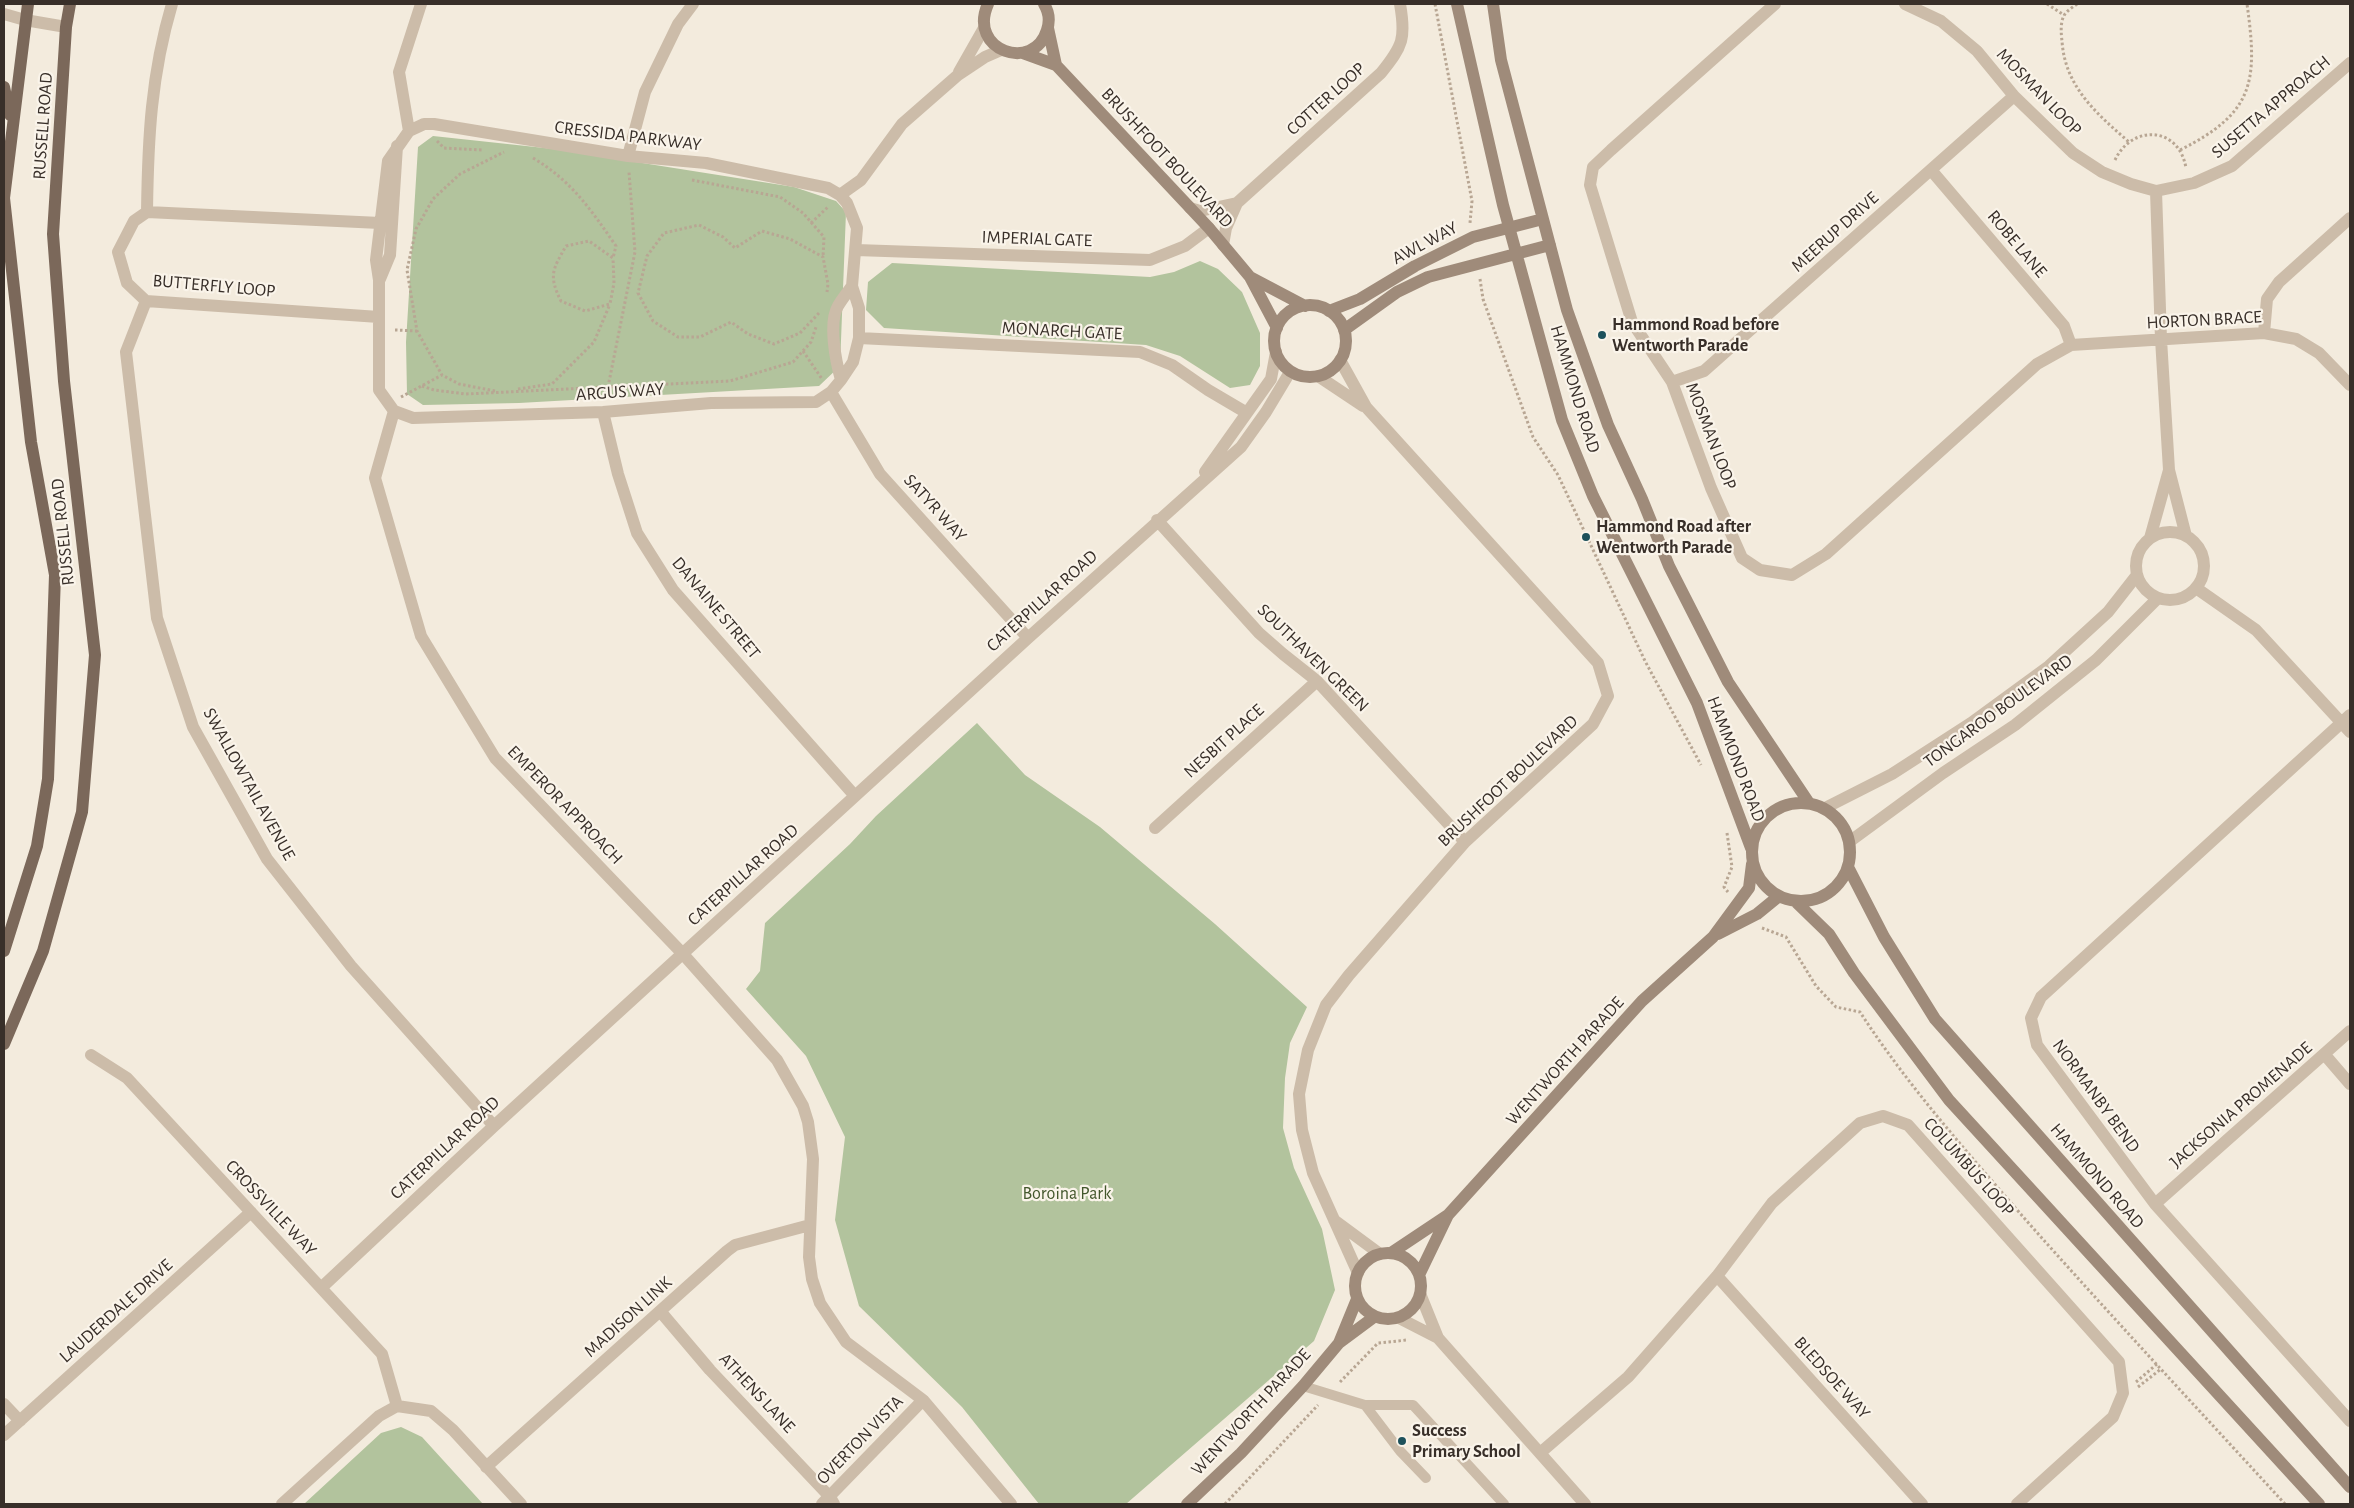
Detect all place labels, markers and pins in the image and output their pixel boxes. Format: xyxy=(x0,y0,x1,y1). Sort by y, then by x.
place label: Hammond Road before Wentworth Parade xyxy=(1612,314,1779,356)
marker: Hammond Road before Wentworth Parade xyxy=(1596,329,1608,341)
place label: Hammond Road after Wentworth Parade xyxy=(1596,516,1751,558)
marker: Hammond Road after Wentworth Parade xyxy=(1580,531,1592,543)
place label: Success Primary School xyxy=(1412,1420,1521,1462)
marker: Success Primary School xyxy=(1396,1435,1408,1447)

